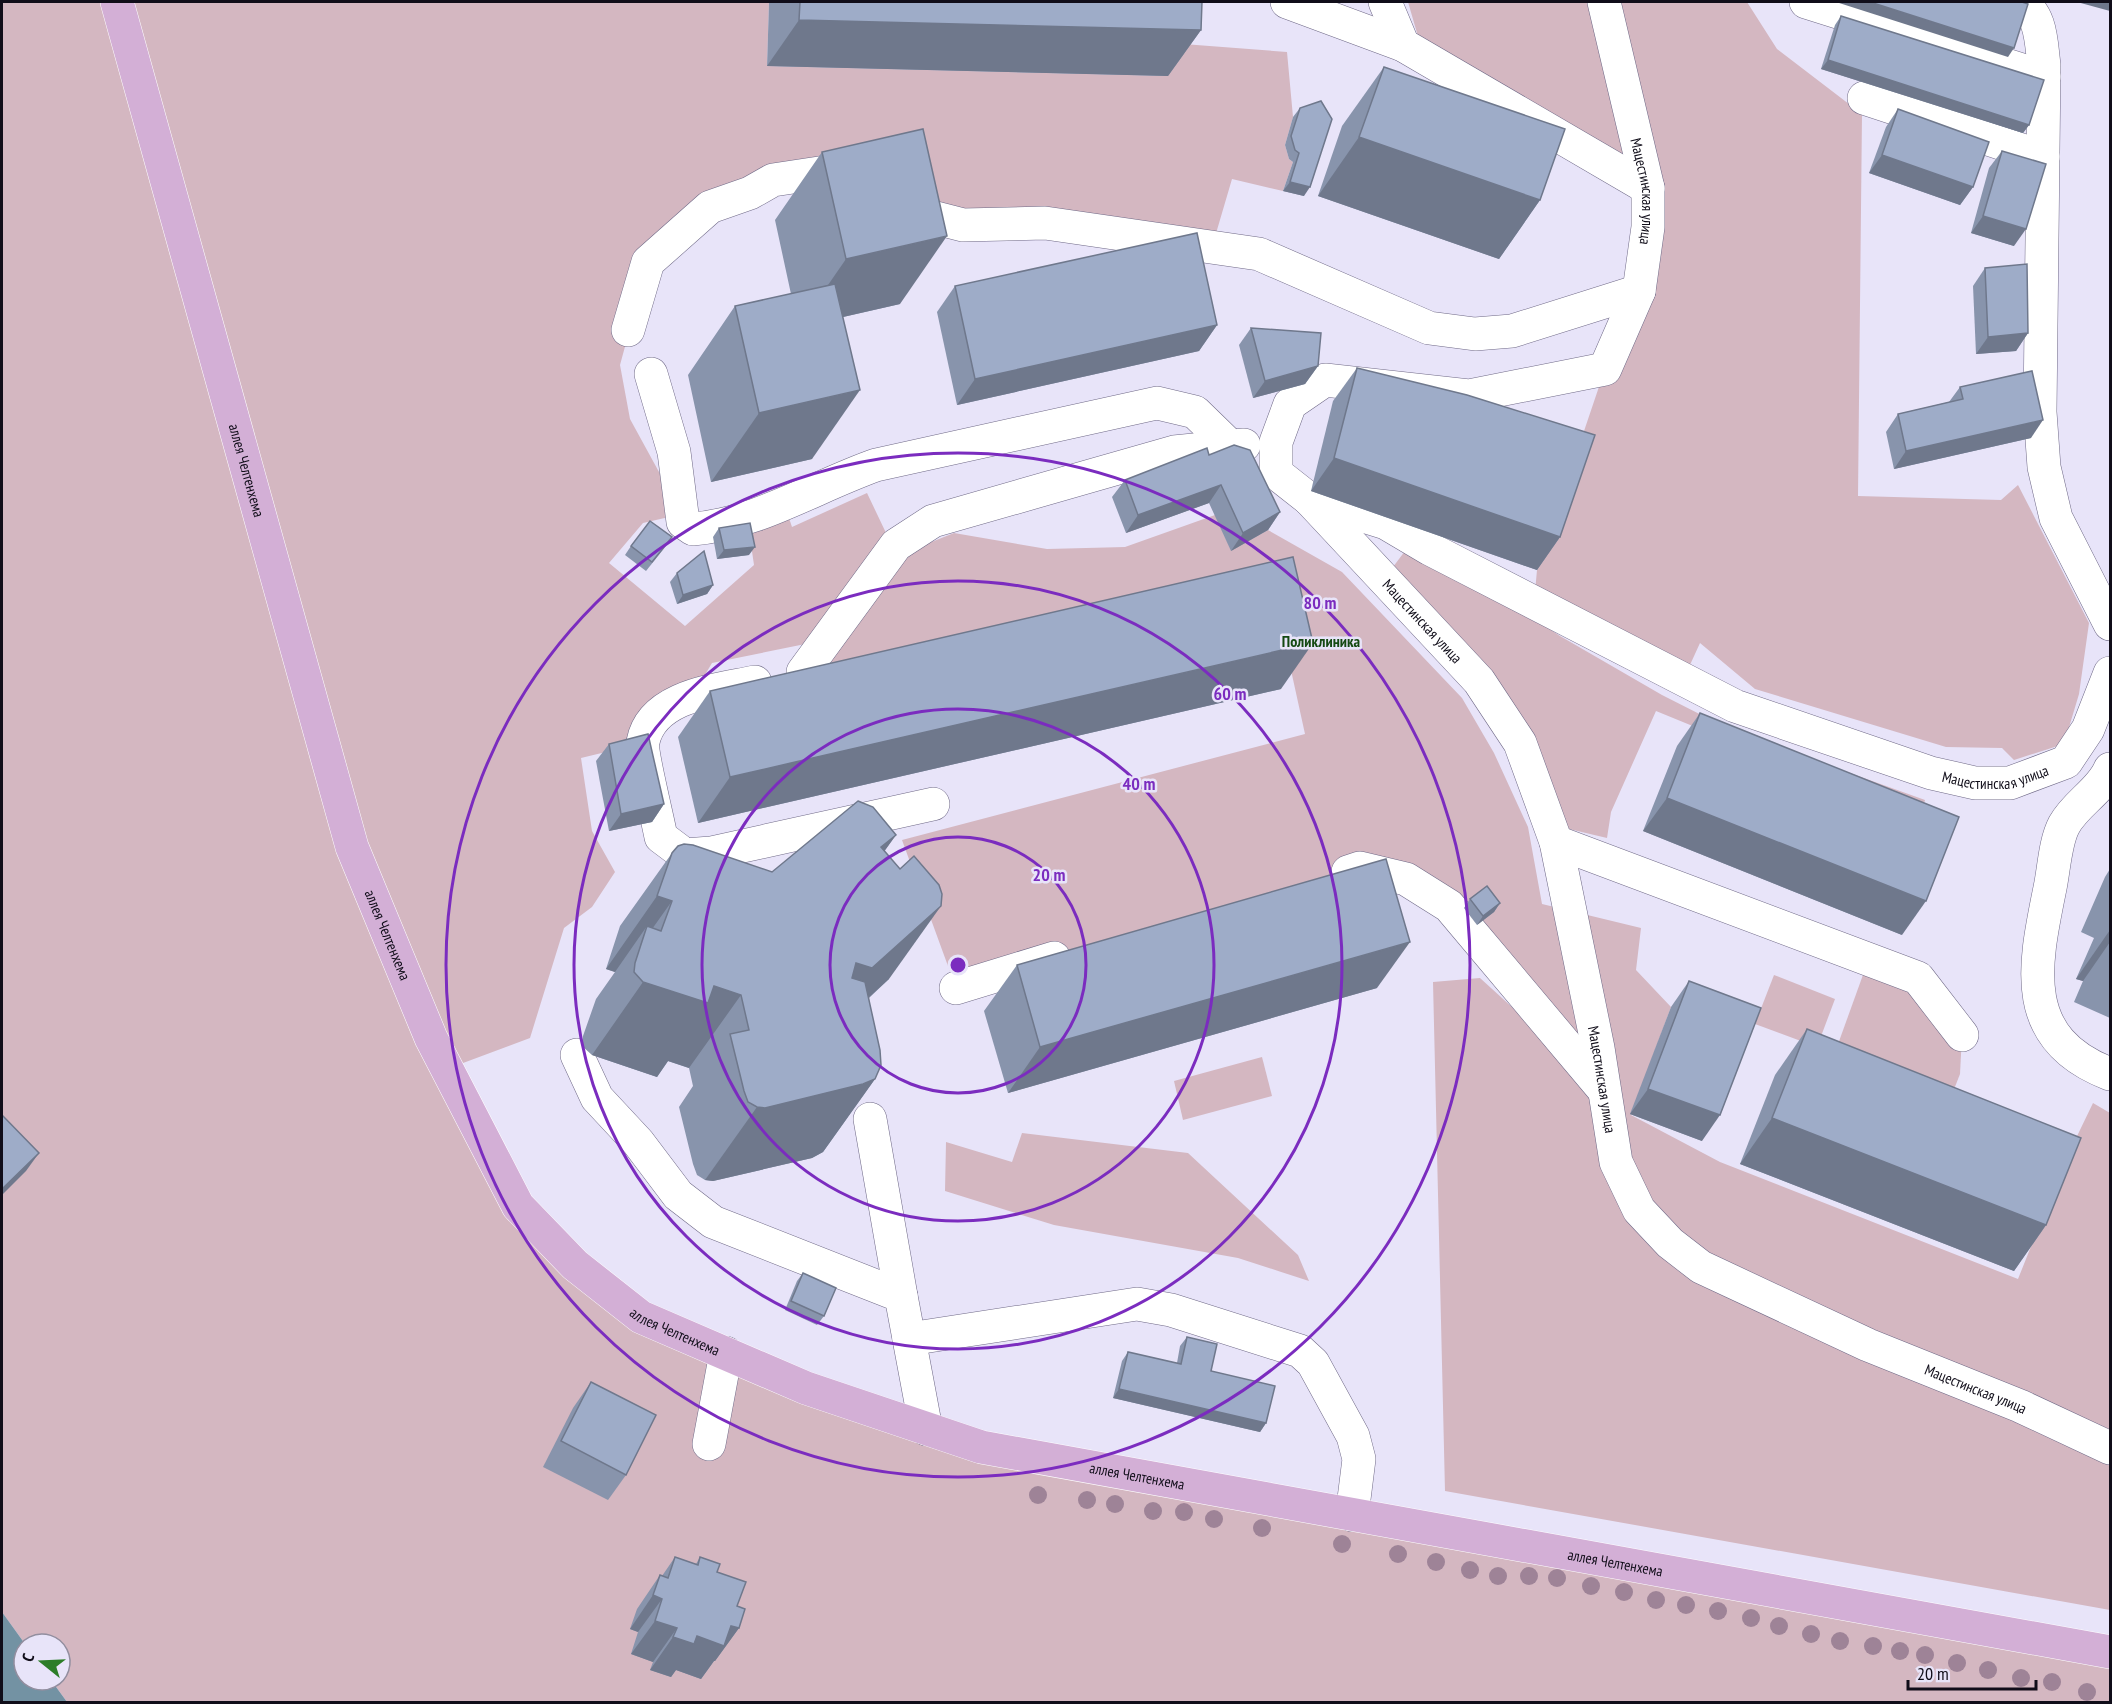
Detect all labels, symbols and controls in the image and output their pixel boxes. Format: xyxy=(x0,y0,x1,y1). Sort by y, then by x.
street label: Мацестинская улица xyxy=(1627,136,1658,246)
street label: аллея Челтенхема xyxy=(225,421,269,519)
street label: Мацестинская улица xyxy=(1379,575,1467,667)
text: 80 m xyxy=(1304,591,1336,614)
district label: Поликлиника xyxy=(1282,631,1361,651)
text: 60 m xyxy=(1214,682,1246,705)
street label: Мацестинская улица xyxy=(1941,760,2051,793)
text: 40 m xyxy=(1123,772,1155,795)
text: 20 m xyxy=(1033,863,1065,886)
street label: аллея Челтенхема xyxy=(361,887,415,983)
centre of rings xyxy=(948,955,968,975)
street label: Мацестинская улица xyxy=(1584,1024,1621,1134)
street label: аллея Челтенхема xyxy=(626,1303,723,1359)
street label: Мацестинская улица xyxy=(1922,1359,2030,1417)
street label: аллея Челтенхема xyxy=(1088,1457,1186,1493)
street label: аллея Челтенхема xyxy=(1566,1544,1664,1580)
north arrow xyxy=(12,1632,72,1692)
text: С xyxy=(17,1650,39,1664)
scale bar xyxy=(1908,1653,2036,1691)
text: 20 m xyxy=(1917,1662,1949,1685)

